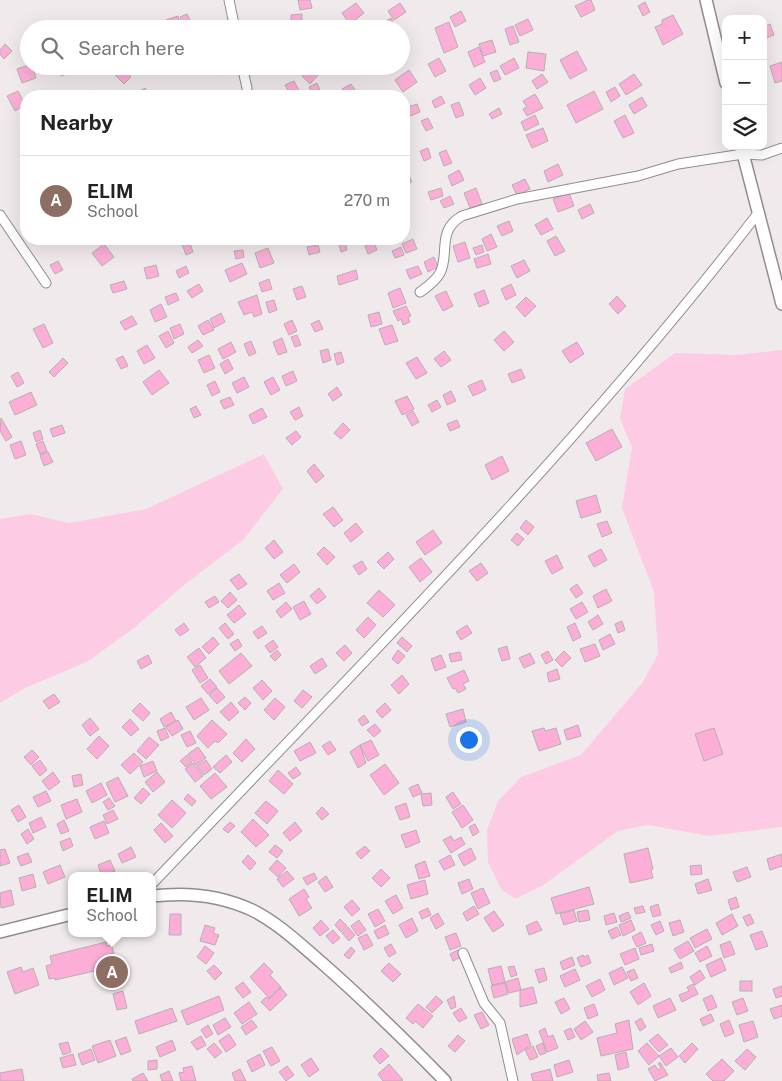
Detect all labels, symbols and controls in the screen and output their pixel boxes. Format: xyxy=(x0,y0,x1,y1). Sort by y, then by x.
map controls xyxy=(722,15,767,150)
button: + xyxy=(722,15,767,60)
search box xyxy=(20,20,410,75)
icon: search xyxy=(38,34,66,62)
text: Search here xyxy=(78,37,185,59)
button: − xyxy=(722,60,767,105)
button: layers xyxy=(722,105,767,150)
text: Nearby xyxy=(40,110,113,135)
text: ELIM xyxy=(87,180,133,202)
text: A xyxy=(50,191,62,210)
text: 270 m xyxy=(344,191,390,210)
text: School xyxy=(87,202,138,221)
your location xyxy=(456,727,482,753)
popup xyxy=(68,872,156,937)
text: ELIM xyxy=(86,884,133,906)
text: School xyxy=(86,906,138,925)
pin: A xyxy=(96,953,128,991)

